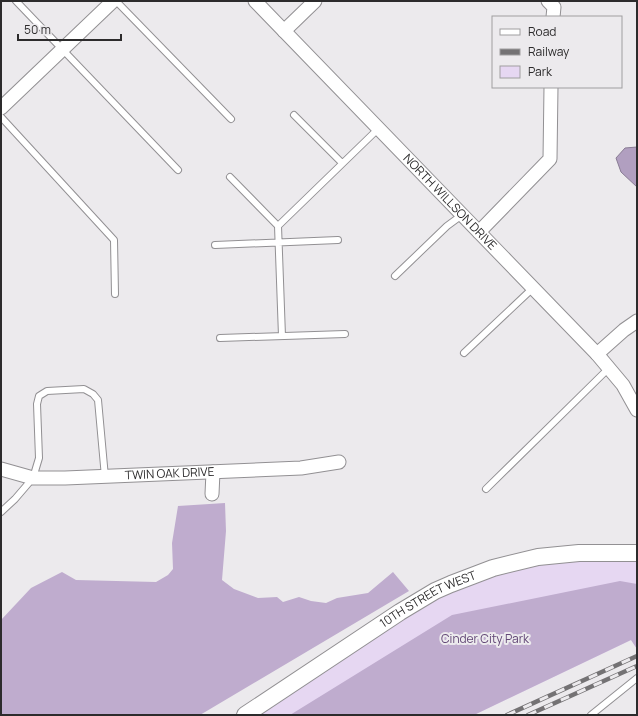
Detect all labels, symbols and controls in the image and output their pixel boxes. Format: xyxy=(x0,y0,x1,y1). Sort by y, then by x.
scale bar xyxy=(18,16,121,42)
legend xyxy=(492,16,622,88)
text: 50 m xyxy=(24,21,51,38)
text: Road xyxy=(528,23,556,40)
text: Railway xyxy=(528,43,570,60)
text: Park xyxy=(528,63,553,80)
street label: NORTH WILLSON DRIVE xyxy=(400,150,501,254)
street label: TWIN OAK DRIVE xyxy=(124,463,215,483)
street label: 10TH STREET WEST xyxy=(376,566,479,631)
park label: Cinder City Park xyxy=(441,630,530,647)

